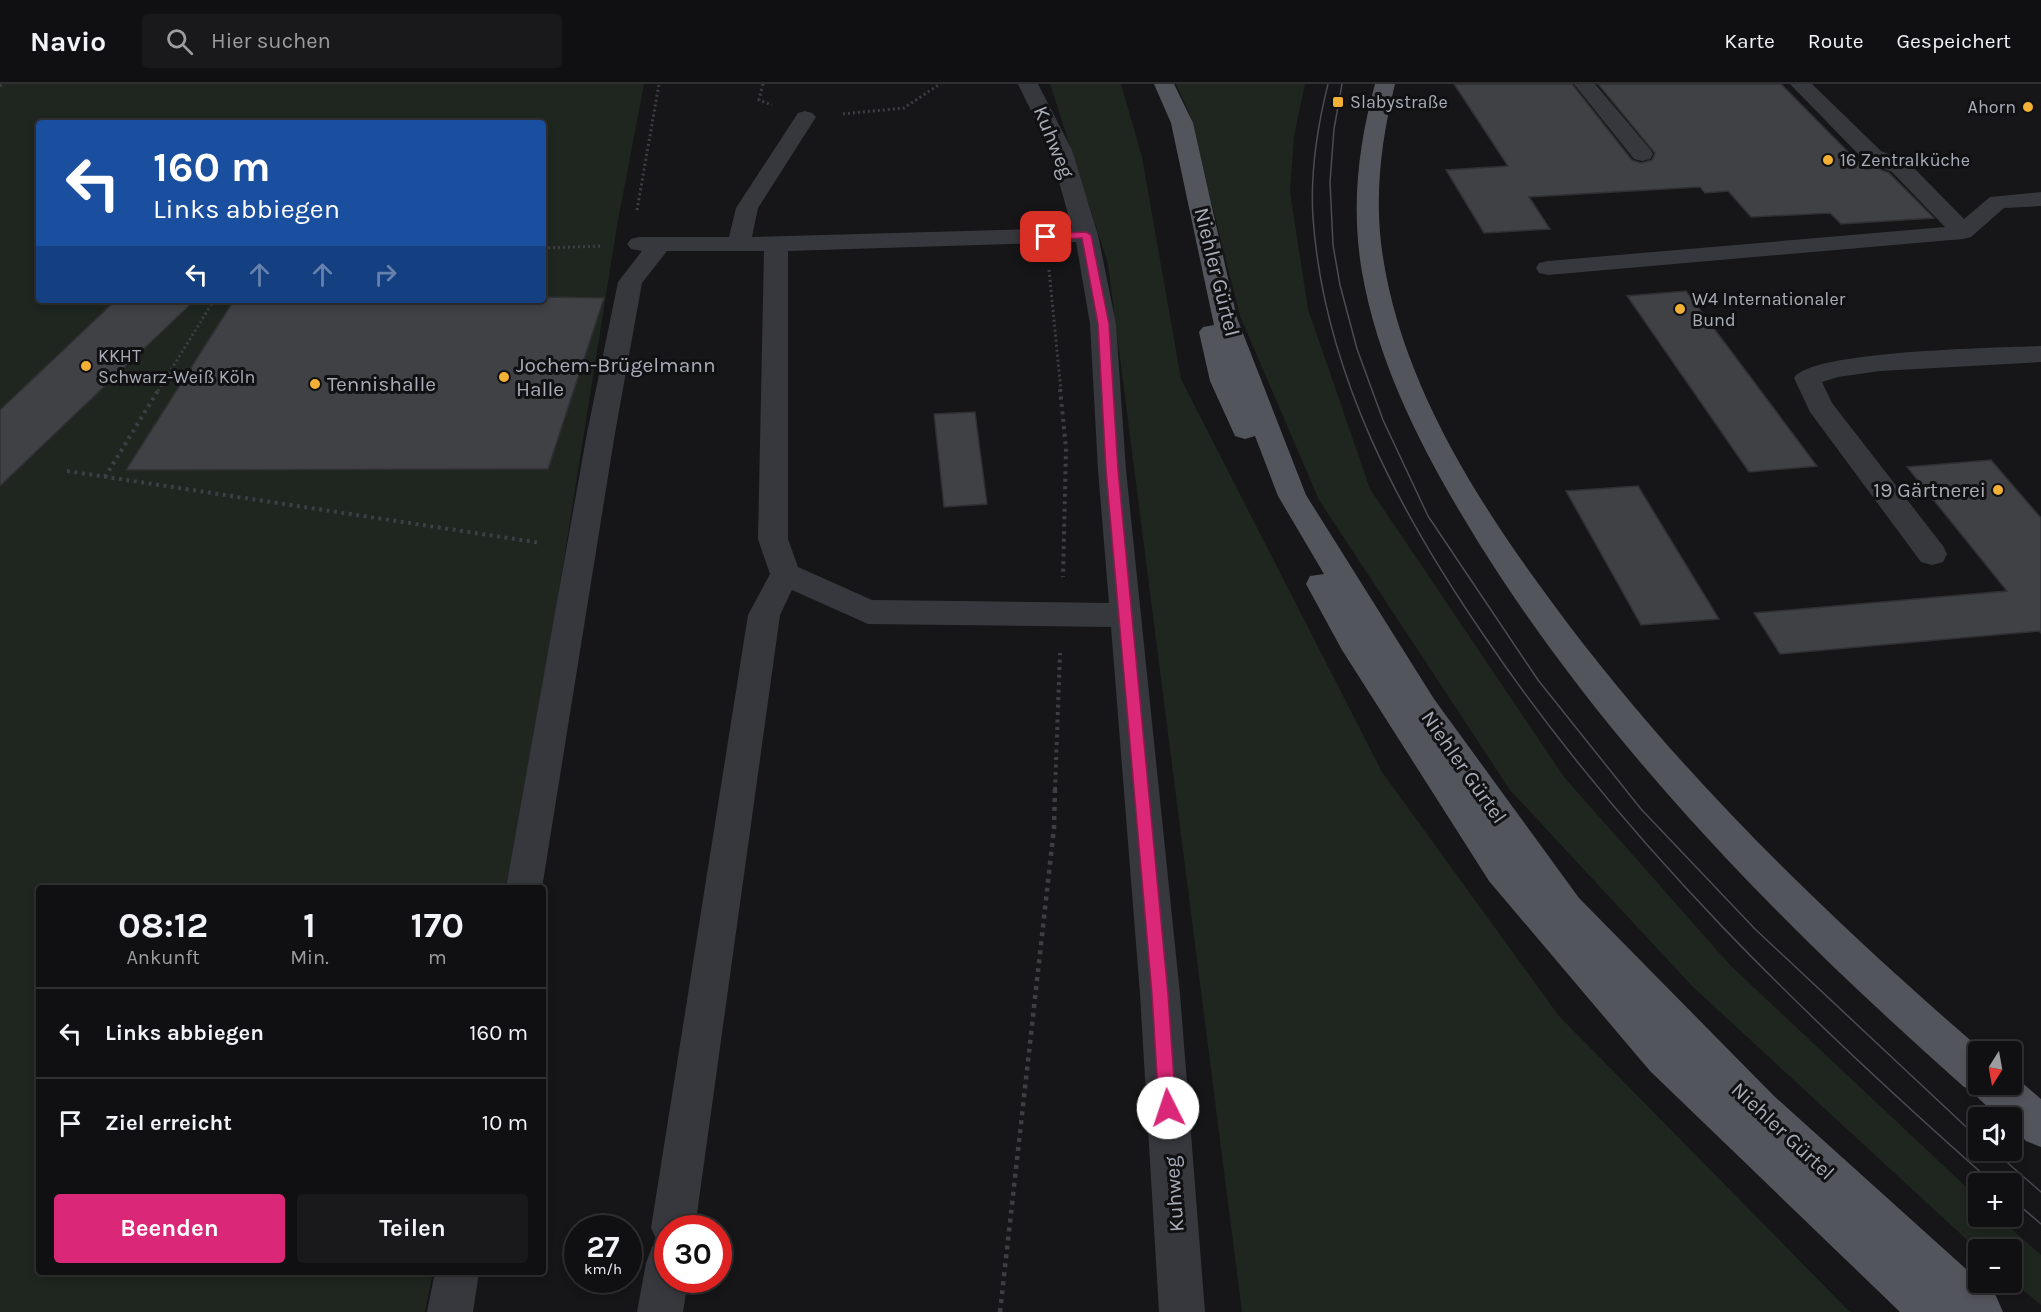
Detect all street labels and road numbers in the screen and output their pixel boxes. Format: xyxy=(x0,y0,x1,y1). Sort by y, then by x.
street label: Kuhweg xyxy=(1029,102,1079,182)
street label: Niehler Gürtel xyxy=(1189,205,1245,339)
street label: Niehler Gürtel xyxy=(1416,706,1512,828)
street label: Niehler Gürtel xyxy=(1727,1077,1839,1185)
street label: Kuhweg xyxy=(1159,1155,1189,1233)

